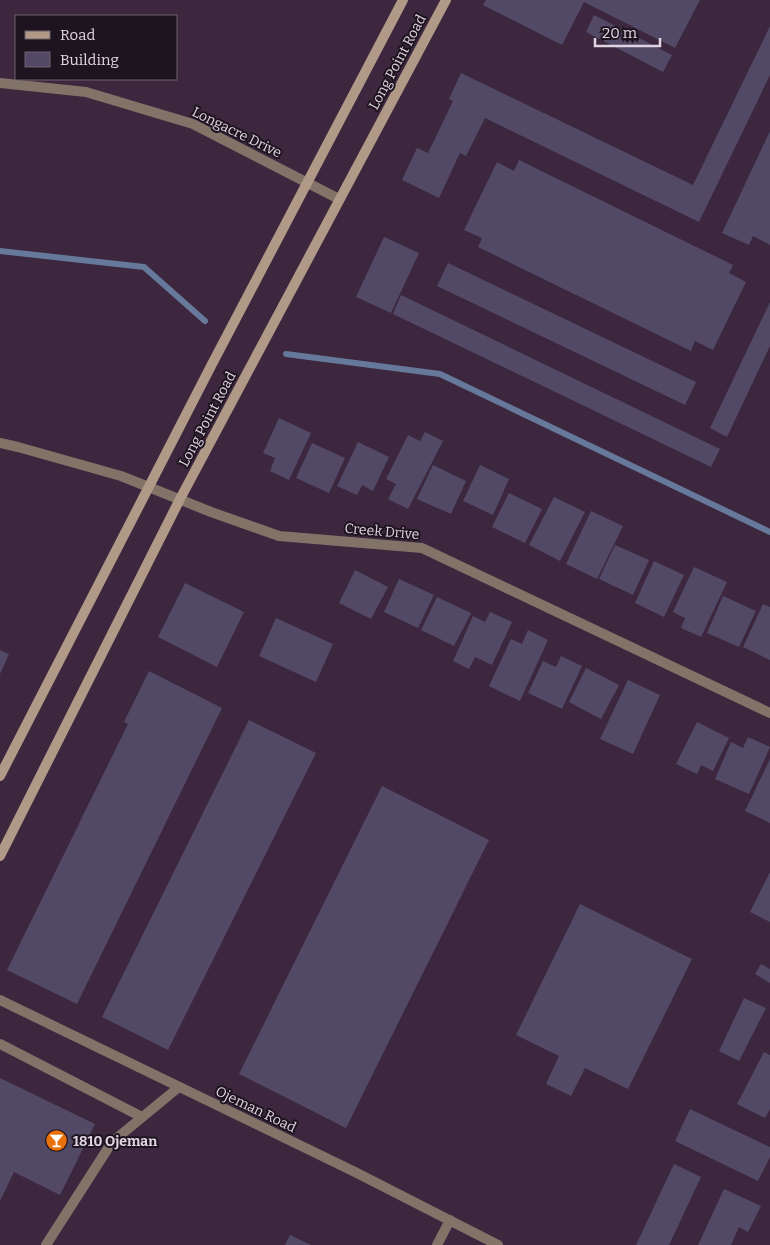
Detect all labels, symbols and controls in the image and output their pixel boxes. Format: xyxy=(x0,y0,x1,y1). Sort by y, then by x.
street label: Long Point Road xyxy=(365,12,430,113)
legend xyxy=(15,15,178,80)
scale bar xyxy=(595,15,660,47)
text: 20 m xyxy=(602,24,638,42)
text: Road xyxy=(60,26,95,44)
text: Building xyxy=(60,51,119,69)
street label: Longacre Drive xyxy=(189,103,284,161)
street label: Long Point Road xyxy=(175,369,240,470)
street label: Creek Drive xyxy=(344,520,420,543)
street label: Ojeman Road xyxy=(213,1083,299,1136)
bar icon: 1810 Ojeman xyxy=(45,1129,69,1153)
place label: 1810 Ojeman xyxy=(73,1133,157,1150)

